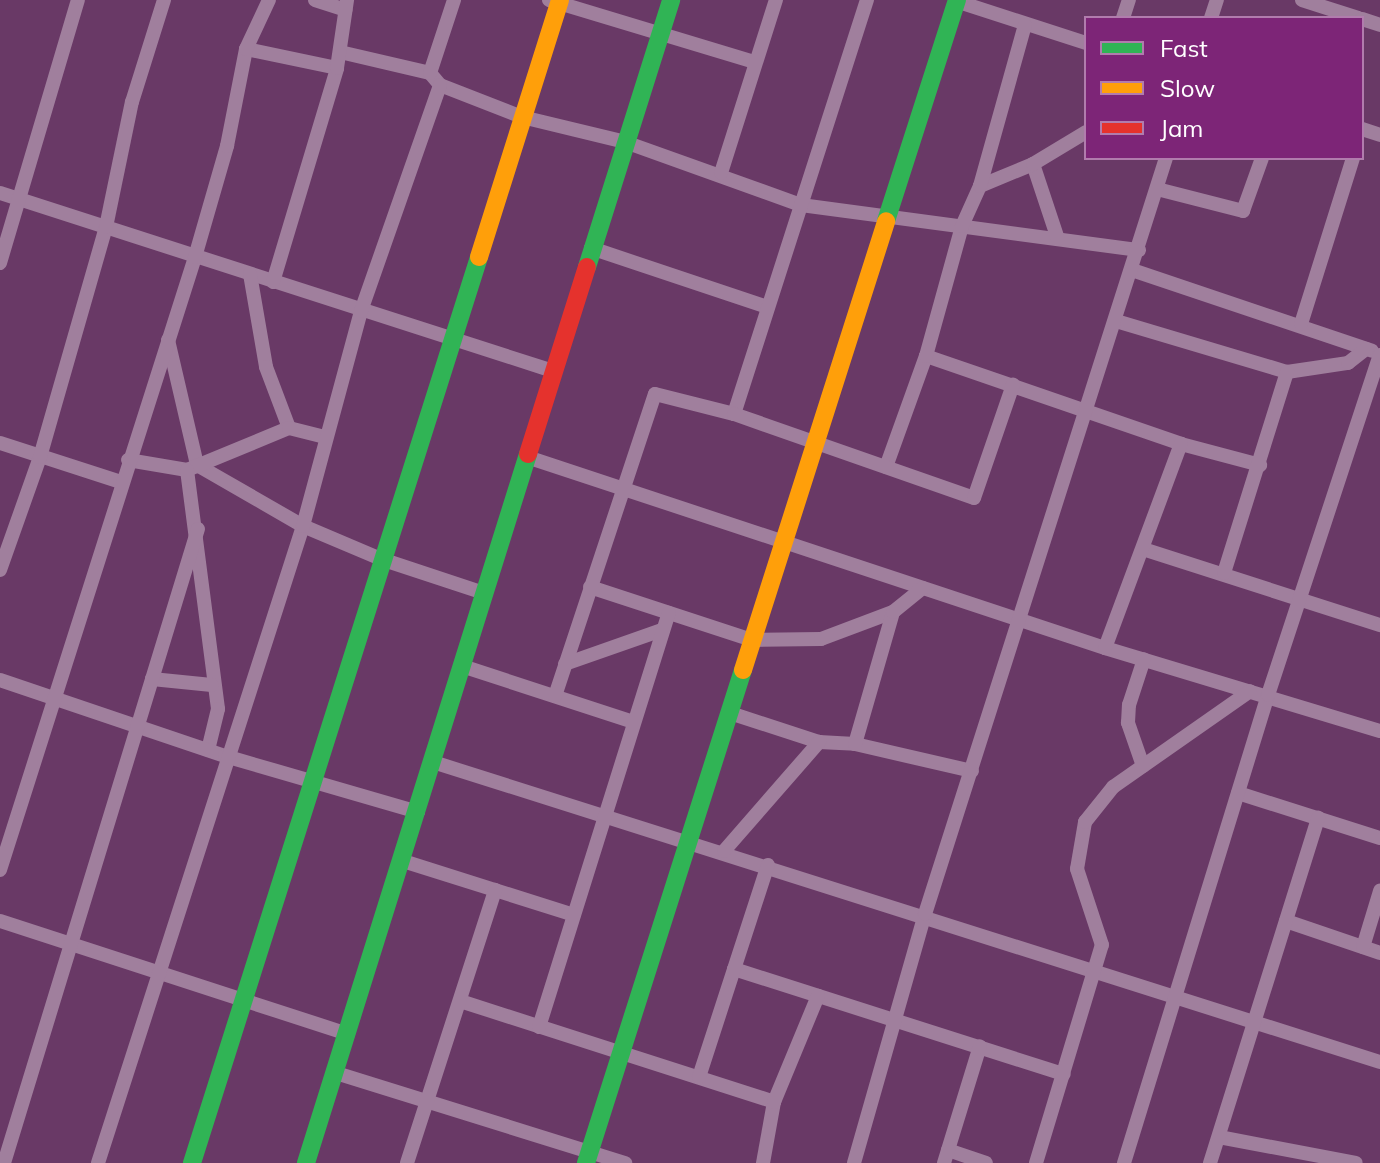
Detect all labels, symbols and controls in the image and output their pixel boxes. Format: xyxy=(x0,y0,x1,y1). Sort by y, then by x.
legend xyxy=(1084,16,1364,160)
text: Fast xyxy=(1160,33,1208,63)
text: Slow xyxy=(1160,73,1215,103)
text: Jam xyxy=(1160,113,1203,143)

